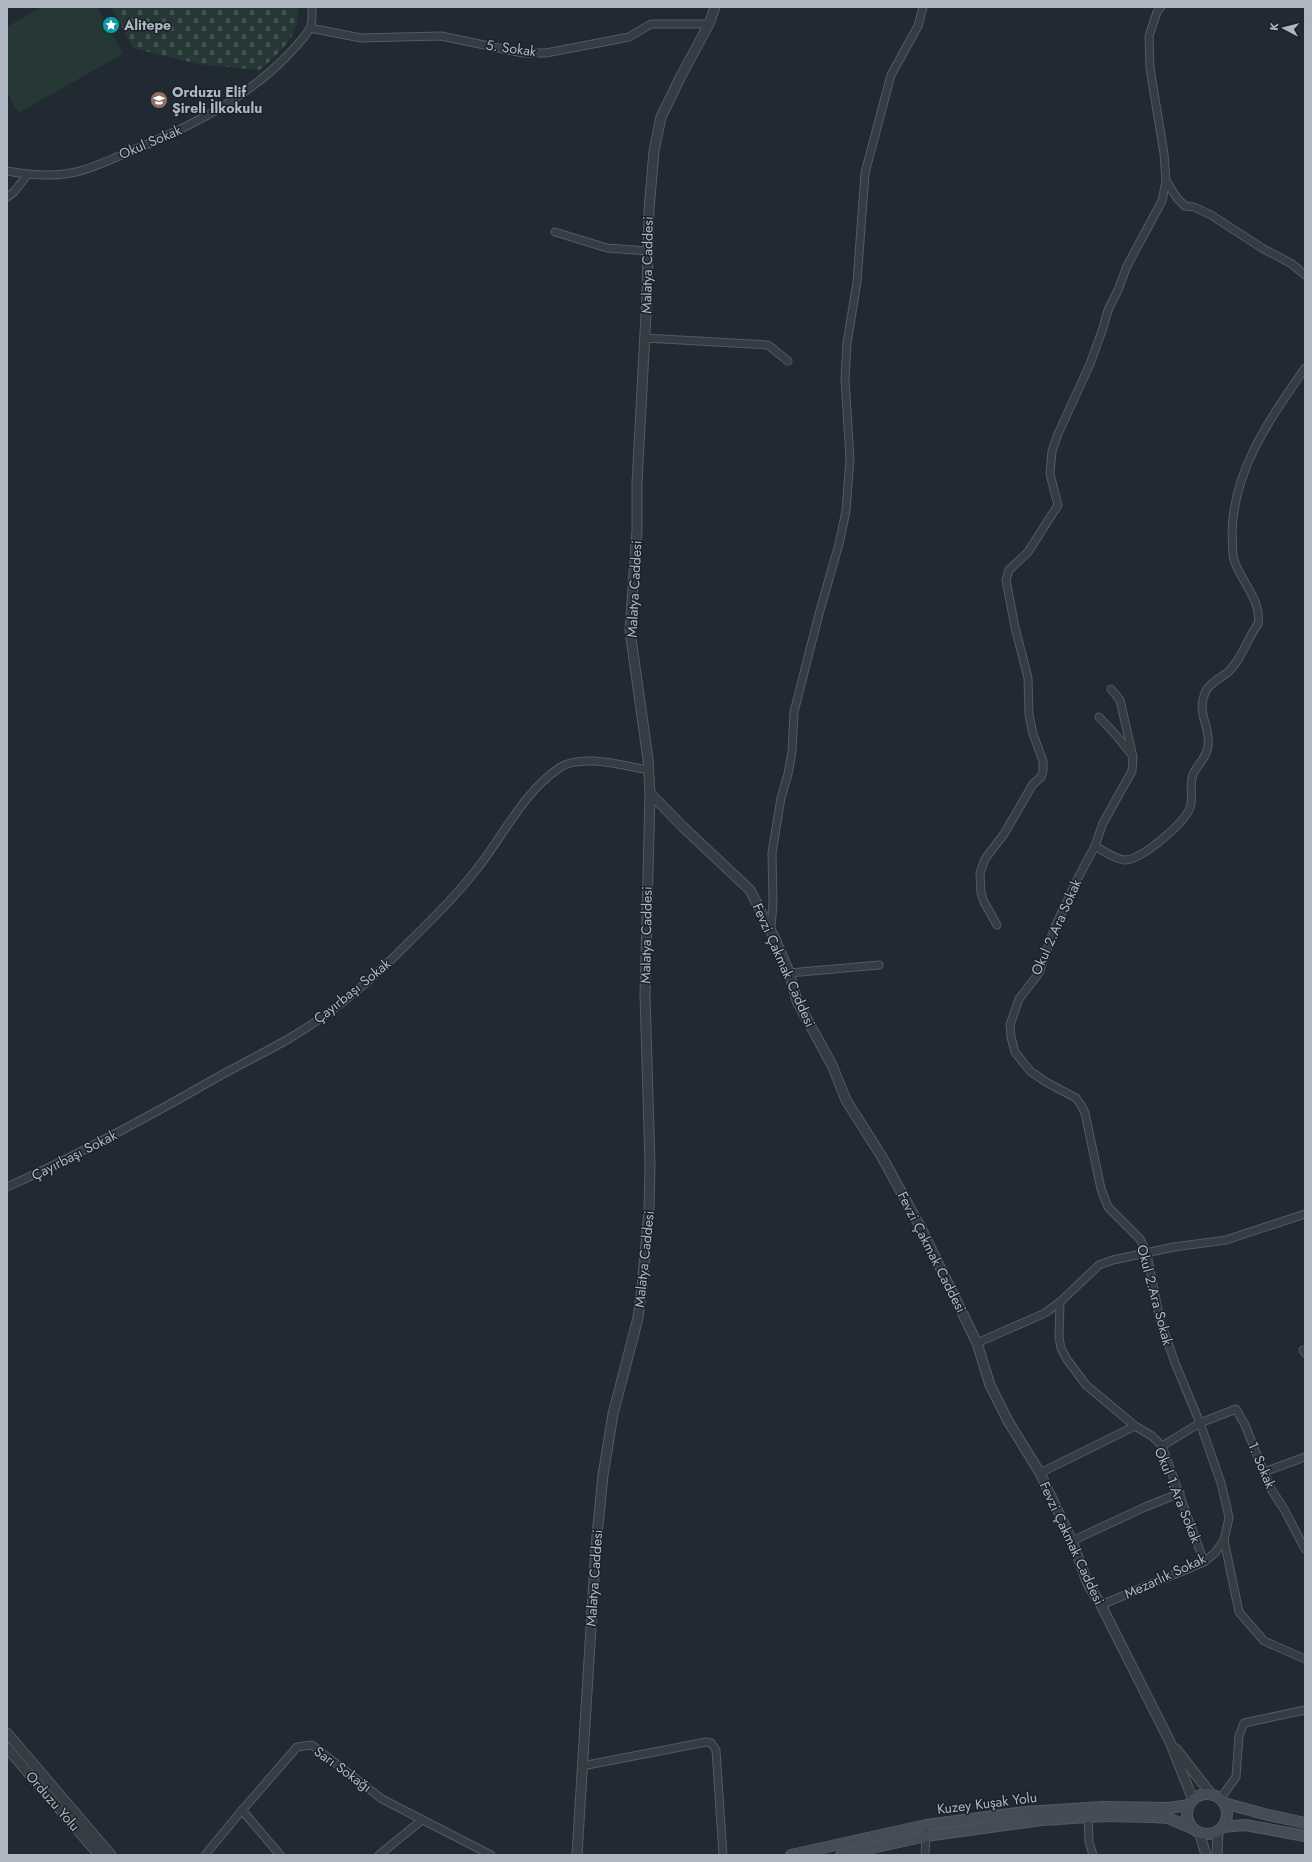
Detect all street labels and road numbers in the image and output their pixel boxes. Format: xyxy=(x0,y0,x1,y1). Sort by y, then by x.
street label: 5. Sokak xyxy=(485,35,538,62)
street label: Okul Sokak xyxy=(116,120,185,164)
street label: Malatya Caddesi xyxy=(636,216,658,314)
street label: Malatya Caddesi xyxy=(621,540,647,638)
street label: Okul 2.Ara Sokak xyxy=(1026,875,1086,978)
street label: Malatya Caddesi xyxy=(635,886,657,984)
street label: Fevzi Çakmak Caddesi xyxy=(748,900,820,1030)
street label: Çayırbaşı Sokak xyxy=(309,953,395,1028)
street label: Çayırbaşı Sokak xyxy=(28,1125,121,1185)
street label: Fevzi Çakmak Caddesi xyxy=(893,1188,971,1316)
street label: Malatya Caddesi xyxy=(629,1210,659,1308)
street label: Okul 2.Ara Sokak xyxy=(1132,1242,1178,1348)
street label: 1. Sokak xyxy=(1243,1439,1281,1492)
street label: Okul 1.Ara Sokak xyxy=(1150,1444,1207,1547)
street label: Fevzi Çakmak Caddesi xyxy=(1035,1478,1109,1608)
street label: Malatya Caddesi xyxy=(581,1529,607,1627)
street label: Mezarlık Sokak xyxy=(1121,1548,1210,1604)
street label: Sarı Sokağı xyxy=(310,1741,376,1797)
street label: Orduzu Yolu xyxy=(21,1767,85,1835)
street label: Kuzey Kuşak Yolu xyxy=(936,1787,1038,1819)

